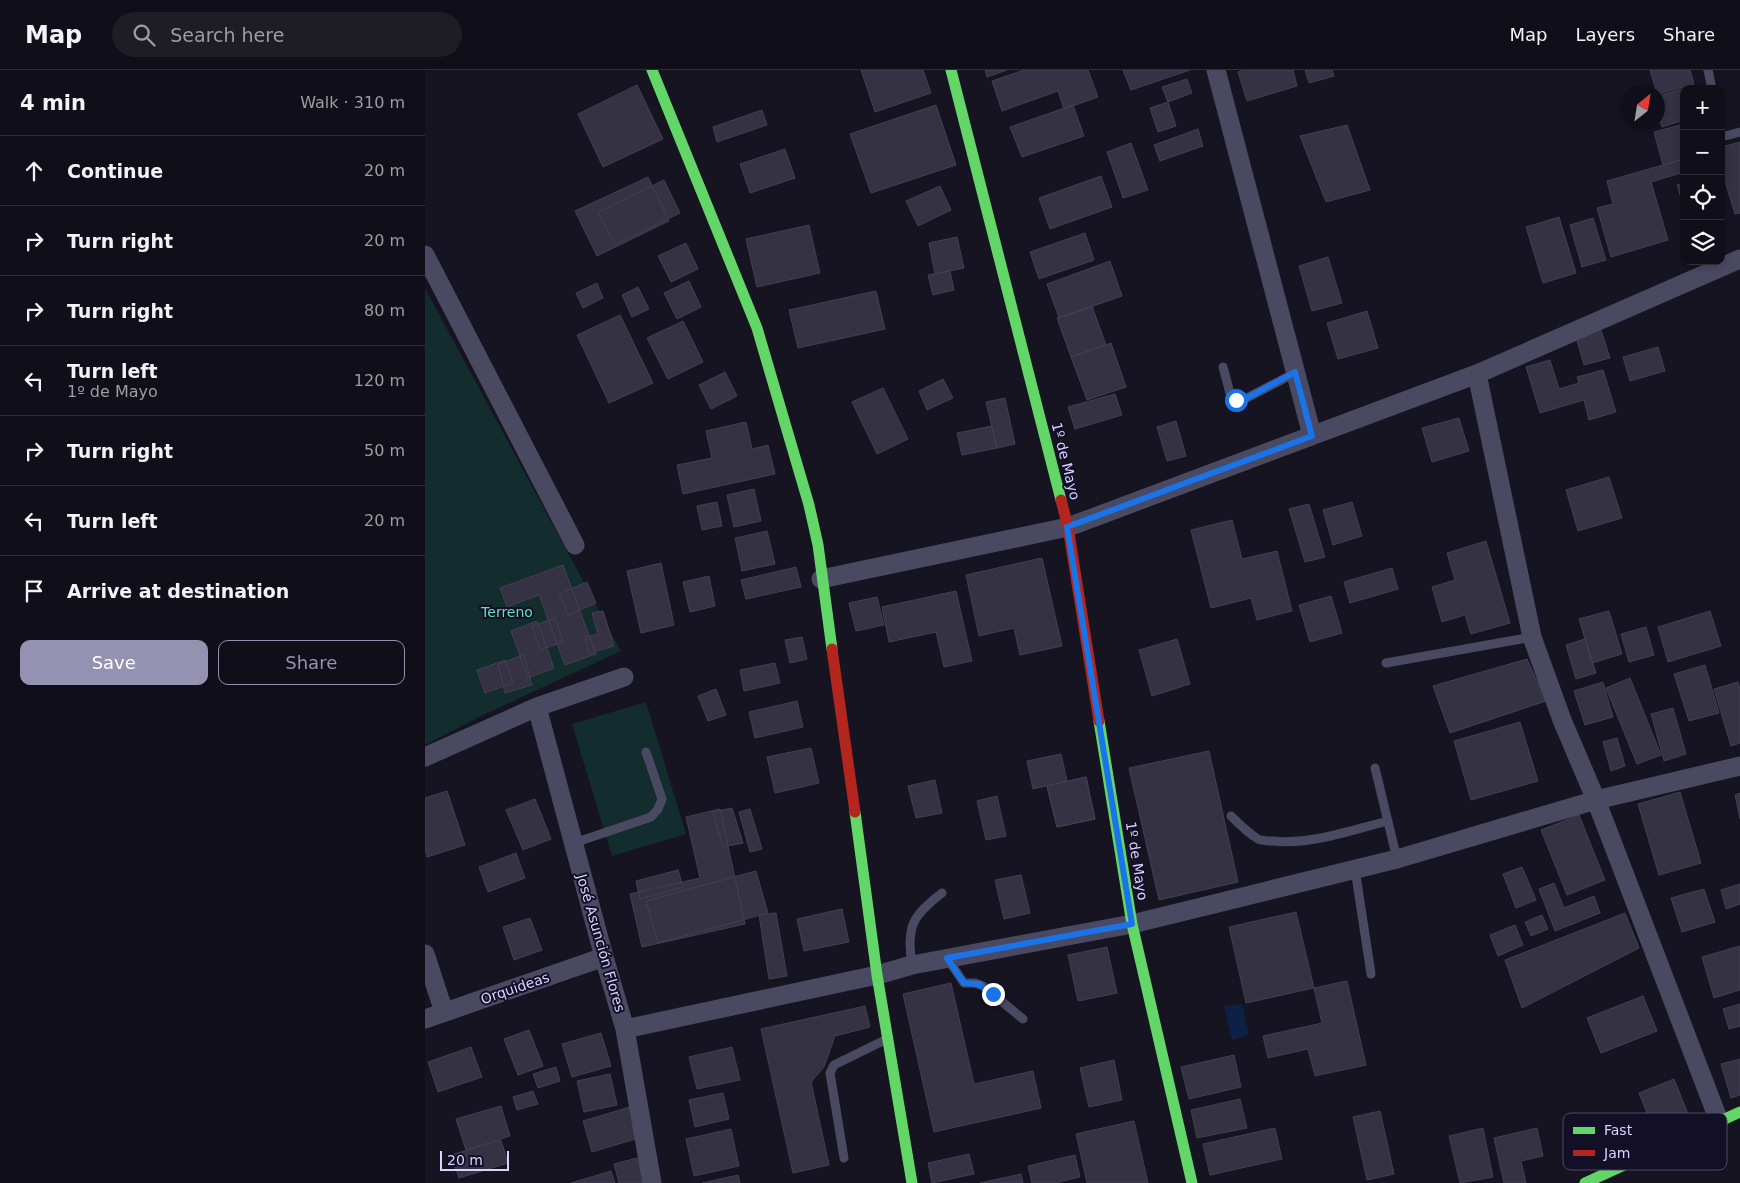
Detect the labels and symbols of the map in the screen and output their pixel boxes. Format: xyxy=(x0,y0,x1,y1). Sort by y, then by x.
north arrow xyxy=(1620,85,1665,130)
route start xyxy=(1225,389,1248,412)
street label: 1º de Mayo xyxy=(1049,421,1083,501)
park label: Terreno xyxy=(480,604,533,620)
street label: 1º de Mayo xyxy=(1123,821,1151,901)
street label: José Asunción Flores xyxy=(573,871,628,1014)
street label: Orquideas xyxy=(479,969,551,1007)
route end xyxy=(982,983,1005,1006)
legend xyxy=(1563,1113,1727,1170)
text: Fast xyxy=(1604,1122,1633,1138)
text: Jam xyxy=(1603,1145,1630,1161)
scale bar xyxy=(440,1148,509,1171)

